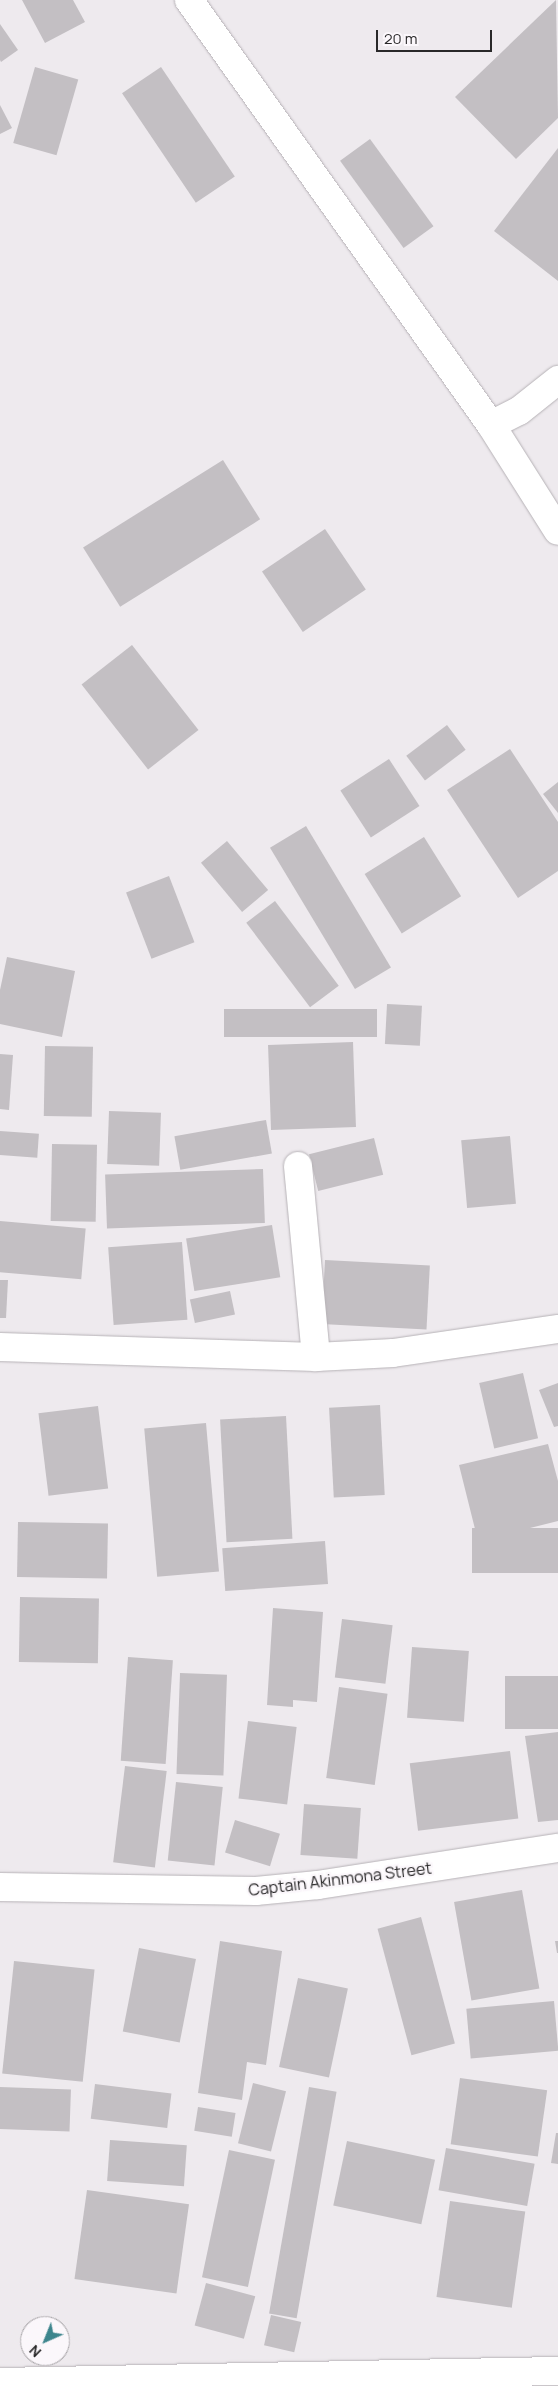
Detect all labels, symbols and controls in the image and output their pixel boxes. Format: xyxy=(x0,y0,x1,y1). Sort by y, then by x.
scale bar xyxy=(378,20,494,52)
text: 20 m xyxy=(384,28,417,49)
street label: Captain Akinmona Street xyxy=(247,1858,433,1900)
north arrow xyxy=(20,2316,70,2366)
text: N xyxy=(25,2341,45,2362)

